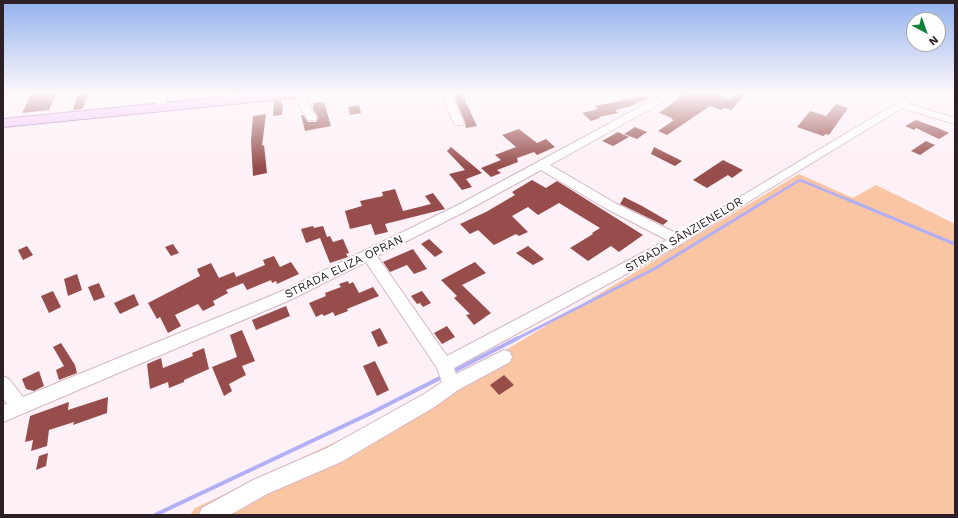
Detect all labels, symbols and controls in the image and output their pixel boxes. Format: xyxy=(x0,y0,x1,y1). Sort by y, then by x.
north arrow xyxy=(906,12,946,52)
text: N xyxy=(926,33,941,48)
street label: STRADA SÂNZIENELOR xyxy=(623,194,745,276)
street label: STRADA ELIZA OPRAN xyxy=(282,232,406,302)

